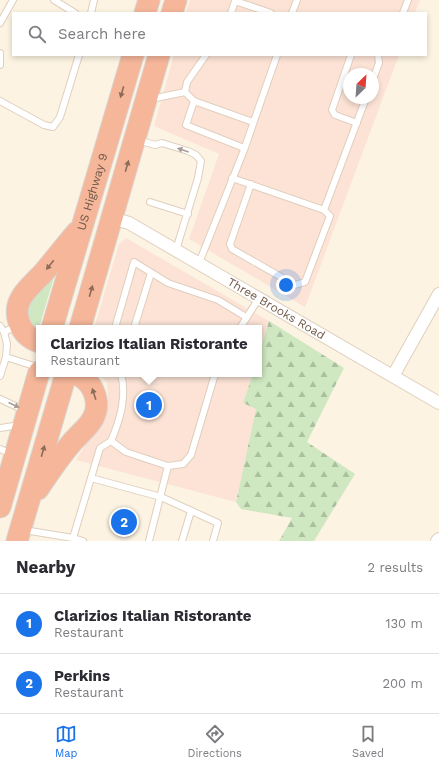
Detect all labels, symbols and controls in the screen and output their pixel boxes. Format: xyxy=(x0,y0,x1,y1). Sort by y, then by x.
search box xyxy=(12,12,427,56)
icon: search xyxy=(26,23,48,45)
text: Search here xyxy=(58,25,146,43)
north arrow xyxy=(343,68,379,104)
one-way arrow xyxy=(119,87,125,99)
one-way arrow xyxy=(177,146,189,152)
street label: US Highway 9 xyxy=(74,152,110,232)
one-way arrow xyxy=(124,160,130,172)
one-way arrow xyxy=(45,259,54,270)
street label: Three Brooks Road xyxy=(225,275,328,342)
your location xyxy=(276,275,296,295)
one-way arrow xyxy=(88,284,94,296)
popup xyxy=(36,325,262,377)
text: Clarizios Italian Ristorante xyxy=(50,335,248,353)
text: Restaurant xyxy=(50,353,120,368)
one-way arrow xyxy=(91,388,97,400)
pin: 1 xyxy=(136,390,162,420)
one-way arrow xyxy=(8,403,20,409)
one-way arrow xyxy=(40,445,46,457)
pin: 2 xyxy=(111,507,137,537)
text: Nearby xyxy=(16,557,75,577)
text: 2 results xyxy=(368,560,423,575)
text: Clarizios Italian Ristorante xyxy=(54,607,252,625)
text: 1 xyxy=(26,616,32,631)
text: 130 m xyxy=(385,616,423,631)
text: Restaurant xyxy=(54,625,124,640)
text: Perkins xyxy=(54,667,110,685)
text: 2 xyxy=(25,676,33,691)
text: 200 m xyxy=(382,676,423,691)
text: Restaurant xyxy=(54,685,124,700)
tab: Map xyxy=(55,723,77,760)
tab: Directions xyxy=(188,723,242,760)
tab: Saved xyxy=(352,723,384,760)

